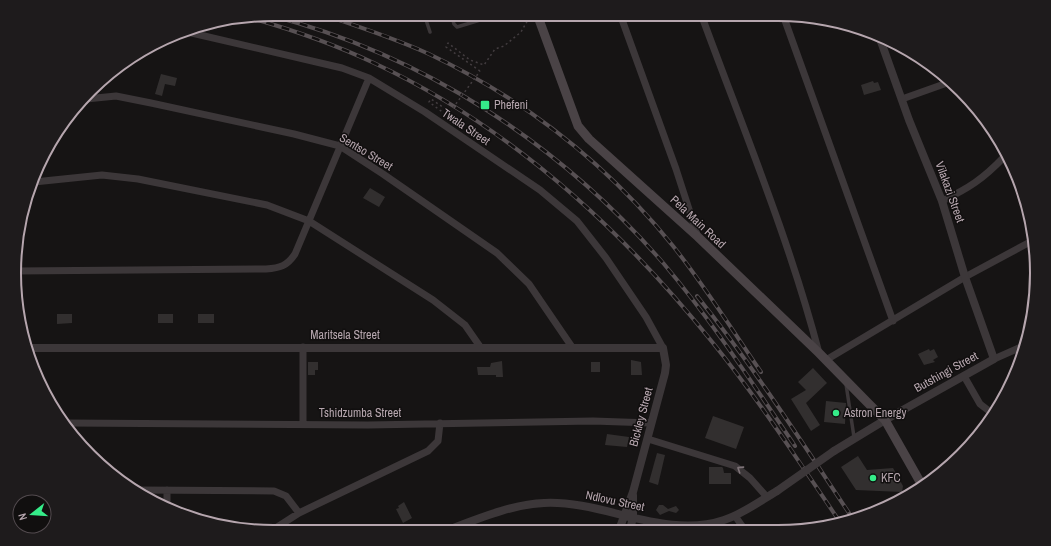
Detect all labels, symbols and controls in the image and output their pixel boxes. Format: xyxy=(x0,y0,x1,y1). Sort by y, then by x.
place label: Phefeni xyxy=(494,97,528,113)
marker: Phefeni xyxy=(479,99,491,111)
street label: Twala Street xyxy=(439,105,493,149)
street label: Sentso Street xyxy=(336,130,396,174)
street label: Vilakazi Street xyxy=(932,159,969,225)
street label: Pela Main Road xyxy=(667,192,729,252)
street label: Maritsela Street xyxy=(310,327,380,343)
street label: Butshingi Street xyxy=(911,348,981,396)
street label: Bickley Street xyxy=(625,385,657,448)
street label: Tshidzumba Street xyxy=(319,405,401,421)
place label: Astron Energy xyxy=(843,405,906,421)
marker: Astron Energy xyxy=(831,408,841,418)
one-way arrow xyxy=(737,467,744,474)
place label: KFC xyxy=(881,470,901,486)
marker: KFC xyxy=(868,473,878,483)
street label: Ndlovu Street xyxy=(584,487,646,515)
north arrow xyxy=(12,494,52,534)
text: N xyxy=(15,512,30,522)

